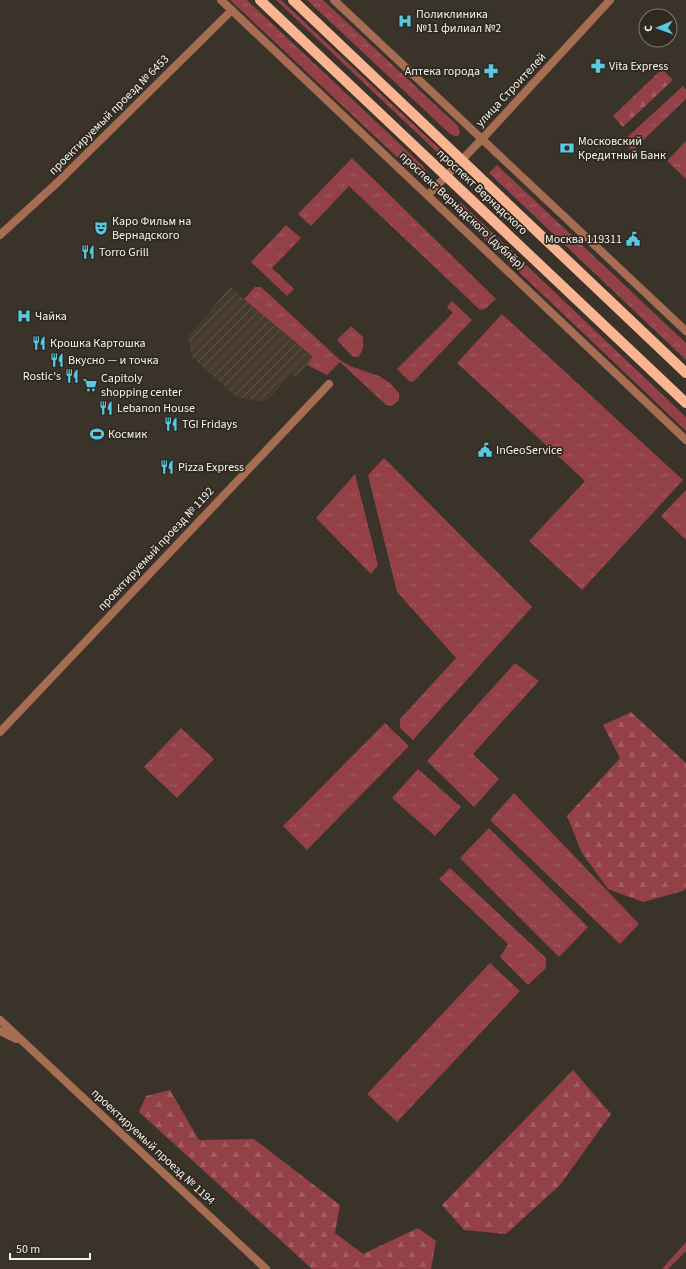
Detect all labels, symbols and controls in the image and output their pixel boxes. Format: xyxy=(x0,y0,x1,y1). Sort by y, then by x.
place label: Поликлиника №11 филиал №2 xyxy=(416,6,501,37)
north arrow xyxy=(638,8,678,48)
hospital icon: Поликлиника №11 филиал №2 xyxy=(397,13,413,29)
text: С xyxy=(641,24,656,32)
street label: улица Строителей xyxy=(472,49,550,131)
street label: проектируемый проезд № 6453 xyxy=(45,51,173,179)
pharmacy icon: Vita Express xyxy=(590,58,606,74)
place label: Vita Express xyxy=(609,58,668,75)
place label: Аптека города xyxy=(405,63,480,80)
pharmacy icon: Аптека города xyxy=(483,63,499,79)
place label: Московский Кредитный Банк xyxy=(578,133,666,164)
bank icon: Московский Кредитный Банк xyxy=(559,140,575,156)
street label: проспект Вернадского xyxy=(433,145,531,239)
street label: проспект Вернадского (дублёр) xyxy=(395,148,529,274)
place label: Каро Фильм на Вернадского xyxy=(112,213,191,244)
theatre icon: Каро Фильм на Вернадского xyxy=(93,220,109,236)
place label: Москва 119311 xyxy=(545,231,622,248)
public building icon: Москва 119311 xyxy=(625,231,641,247)
restaurant icon: Torro Grill xyxy=(80,244,96,260)
place label: Torro Grill xyxy=(99,244,149,261)
hospital icon: Чайка xyxy=(16,308,32,324)
place label: Чайка xyxy=(35,308,67,325)
restaurant icon: Крошка Картошка xyxy=(31,335,47,351)
place label: Крошка Картошка xyxy=(50,335,146,352)
restaurant icon: Вкусно — и точка xyxy=(49,352,65,368)
place label: Вкусно — и точка xyxy=(68,352,159,369)
place label: Rostic's xyxy=(23,368,61,385)
restaurant icon: Rostic's xyxy=(64,368,80,384)
place label: Capitoly shopping center xyxy=(101,370,183,401)
supermarket icon: Capitoly shopping center xyxy=(82,377,98,393)
restaurant icon: Lebanon House xyxy=(98,400,114,416)
place label: Lebanon House xyxy=(117,400,195,417)
restaurant icon: TGI Fridays xyxy=(163,416,179,432)
place label: TGI Fridays xyxy=(182,416,237,433)
sports icon: Космик xyxy=(89,426,105,442)
place label: Космик xyxy=(108,426,147,443)
public building icon: InGeoService xyxy=(477,442,493,458)
place label: InGeoService xyxy=(496,442,562,459)
restaurant icon: Pizza Express xyxy=(159,459,175,475)
place label: Pizza Express xyxy=(178,459,244,476)
street label: проектируемый проезд № 1192 xyxy=(94,483,218,615)
street label: проектируемый проезд № 1194 xyxy=(87,1085,219,1209)
scale bar xyxy=(10,1235,90,1261)
text: 50 m xyxy=(16,1241,40,1258)

